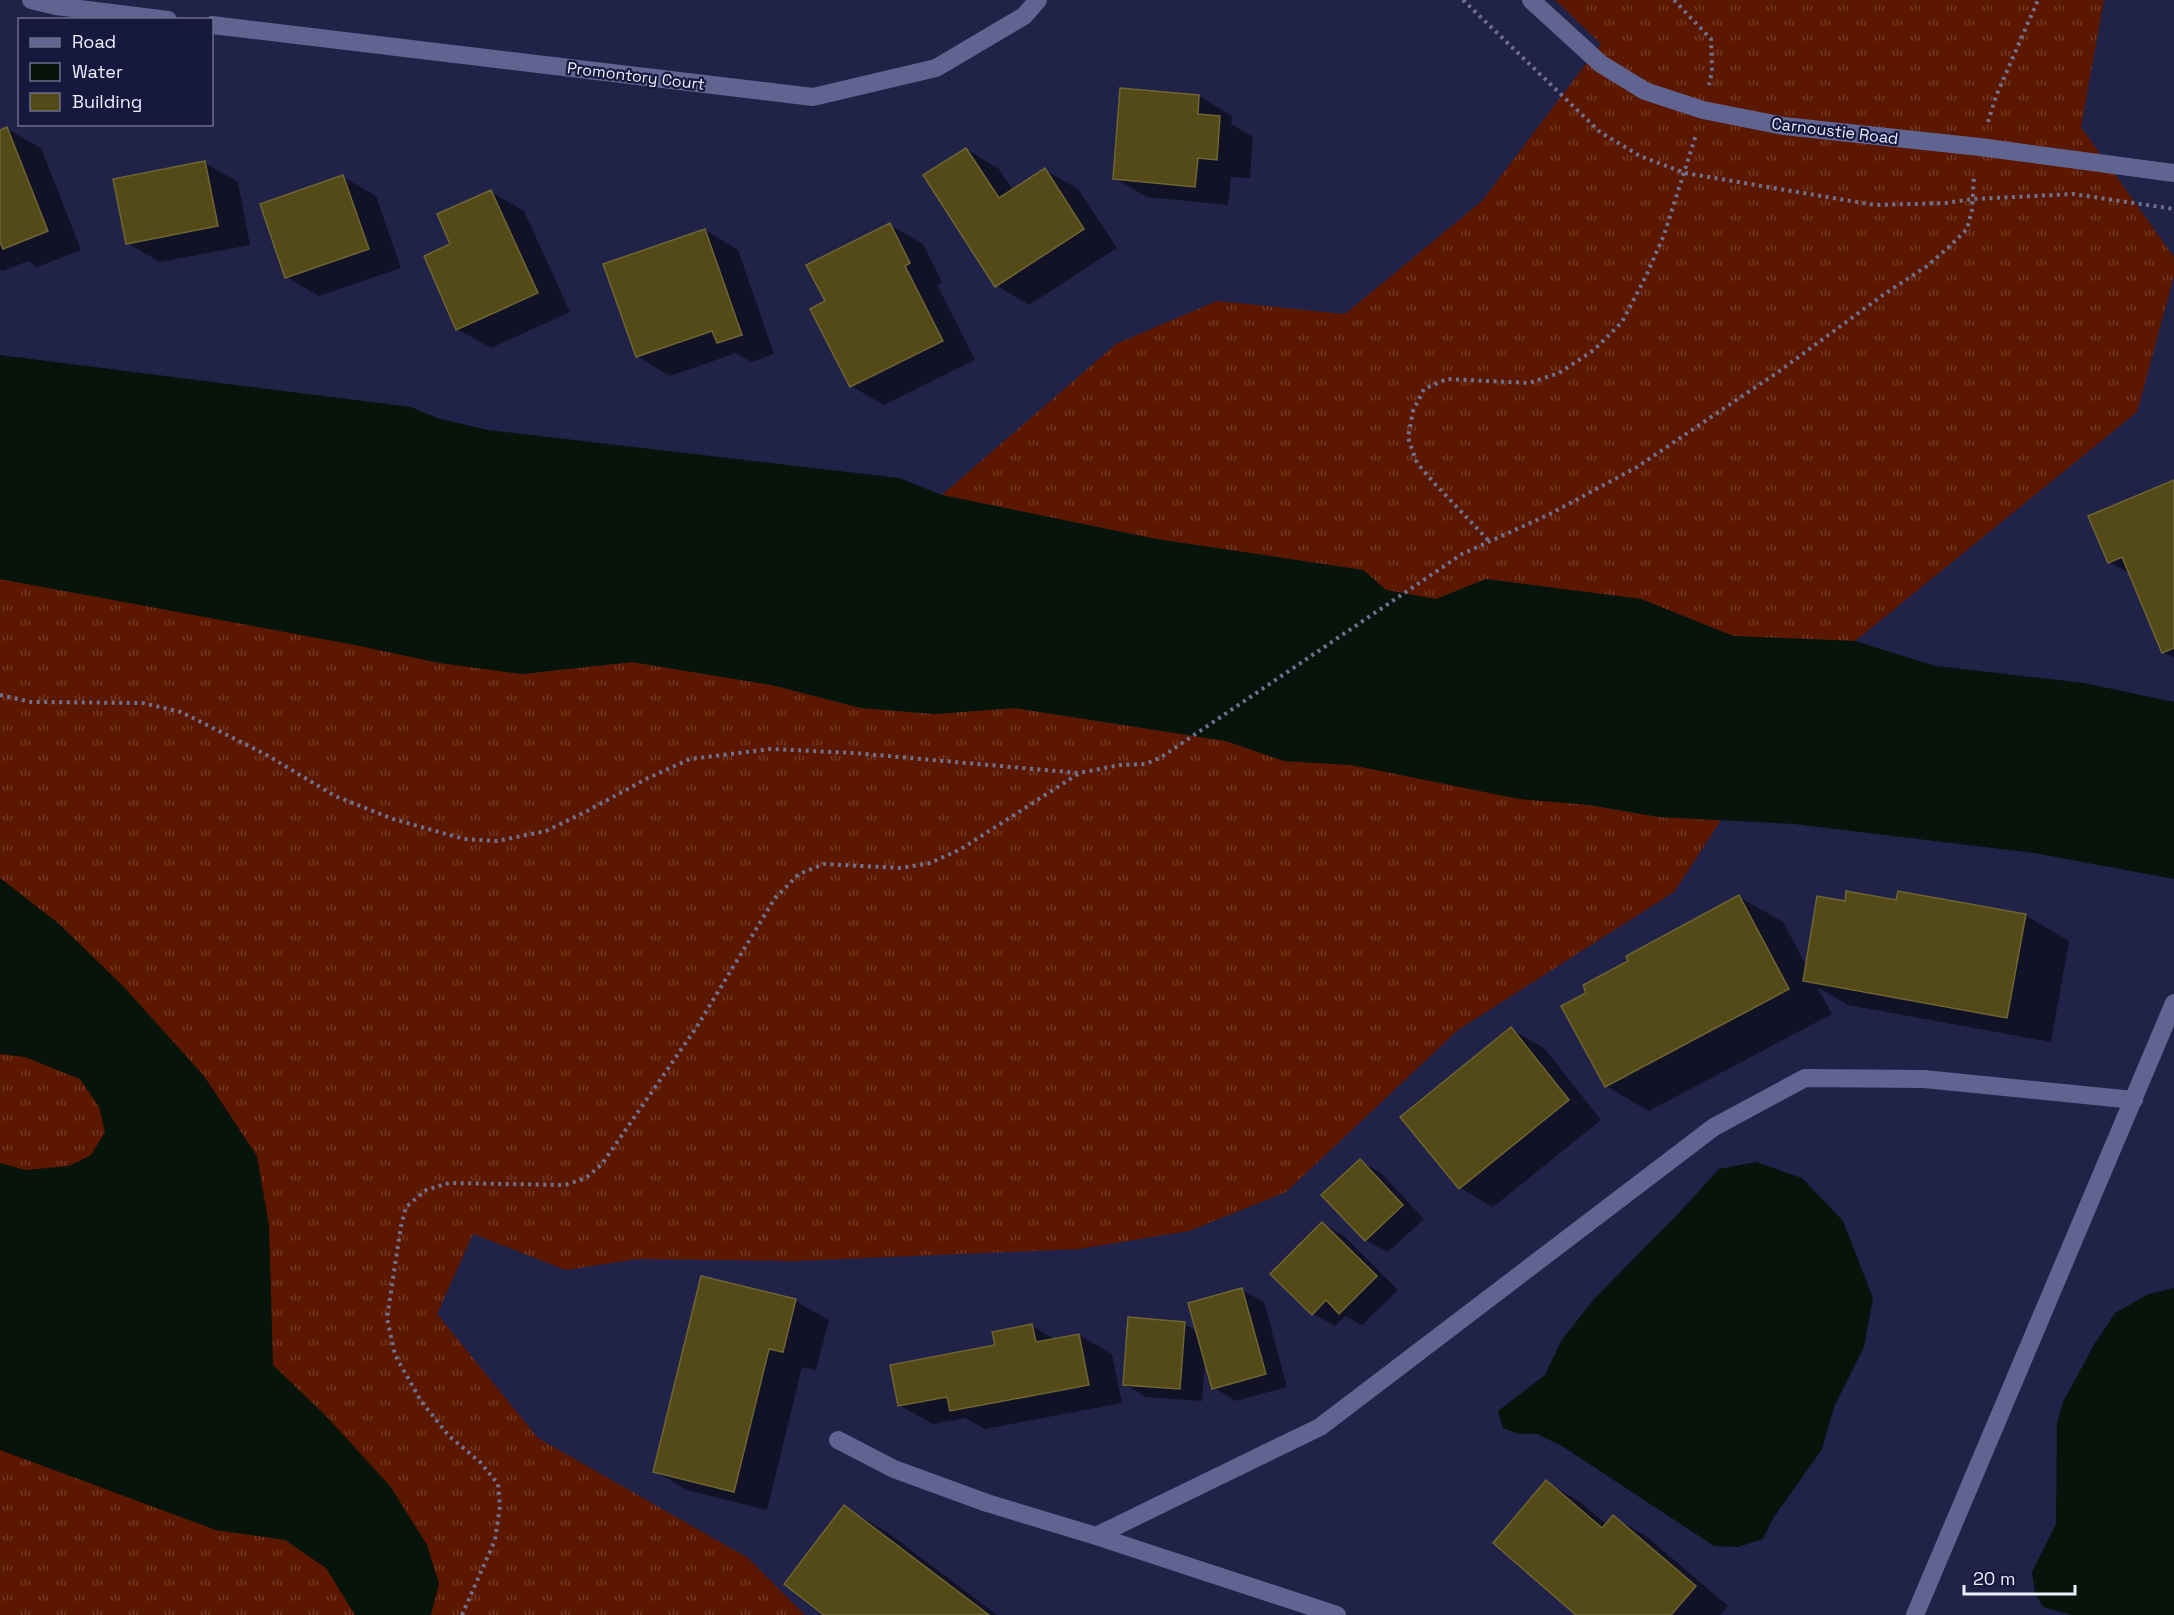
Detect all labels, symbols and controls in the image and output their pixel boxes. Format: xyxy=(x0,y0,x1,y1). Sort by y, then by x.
legend xyxy=(18,18,213,126)
text: Road xyxy=(72,30,116,53)
street label: Promontory Court xyxy=(566,57,706,95)
text: Water xyxy=(72,60,123,83)
text: Building xyxy=(72,90,142,113)
street label: Carnoustie Road xyxy=(1770,113,1900,149)
scale bar xyxy=(1964,1558,2075,1596)
text: 20 m xyxy=(1973,1567,2016,1590)

